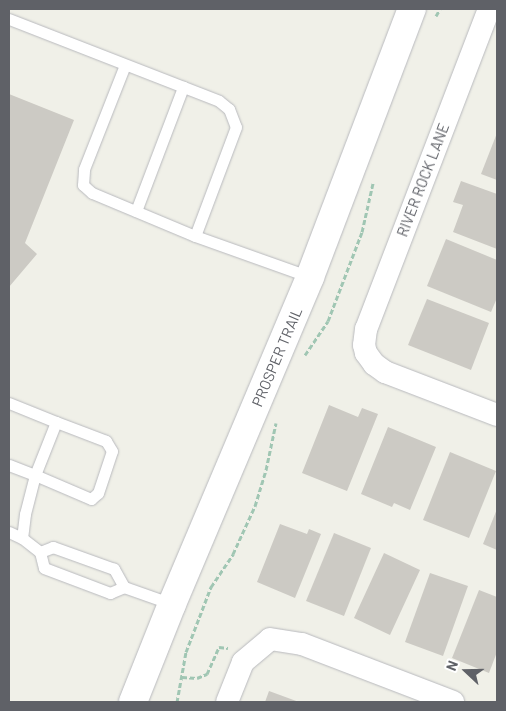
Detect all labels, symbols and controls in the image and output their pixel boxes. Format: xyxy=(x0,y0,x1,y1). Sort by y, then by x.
street label: RIVER ROCK LANE xyxy=(393,121,453,239)
street label: PROSPER TRAIL xyxy=(248,305,306,409)
north arrow xyxy=(441,646,491,696)
text: N xyxy=(442,658,461,673)

